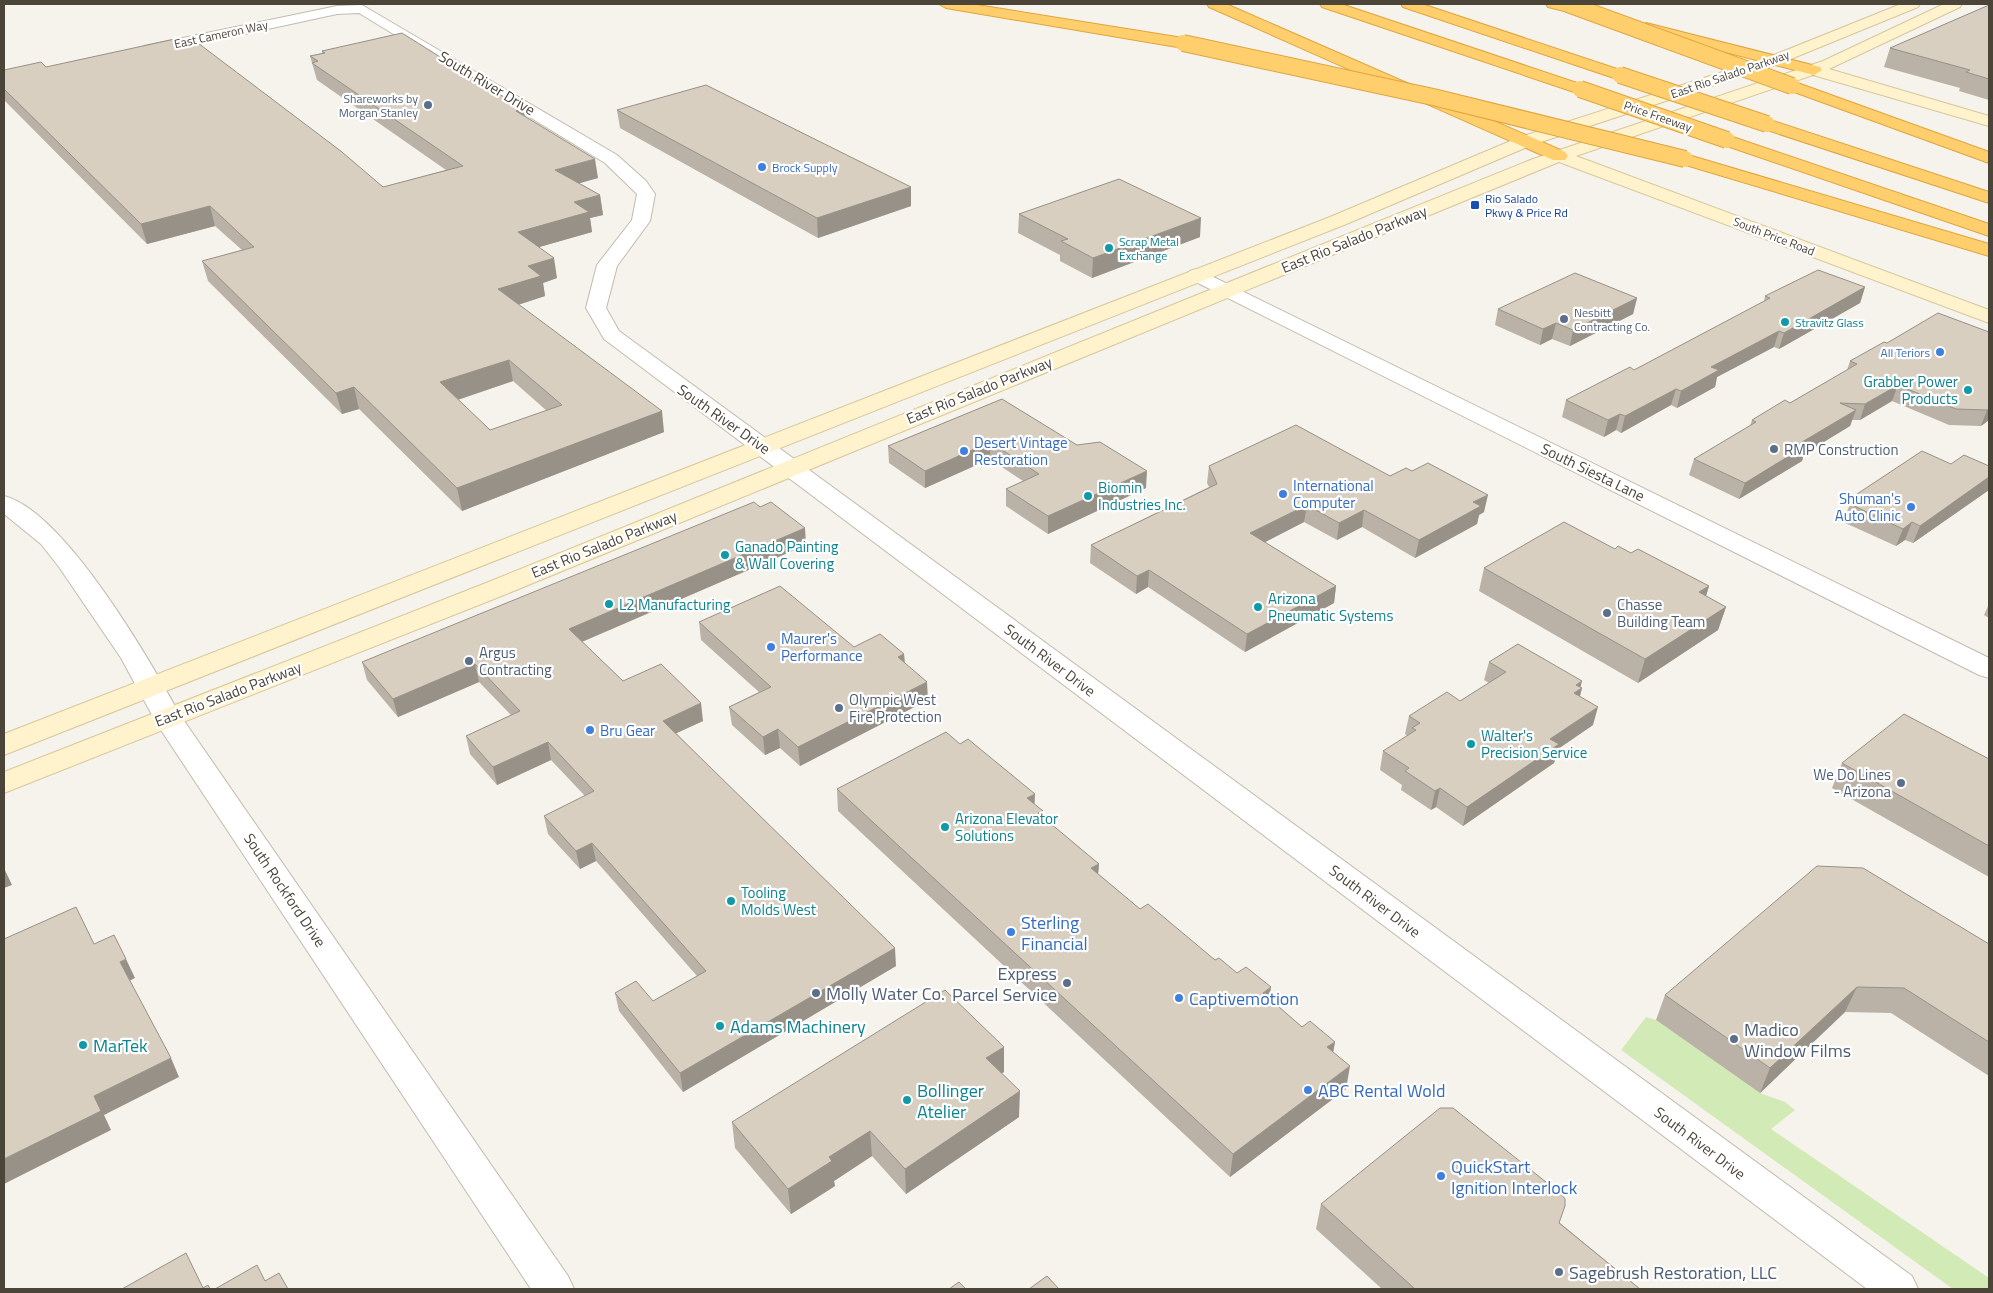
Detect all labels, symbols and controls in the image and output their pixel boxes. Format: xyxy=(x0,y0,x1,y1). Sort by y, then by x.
street label: East Cameron Way xyxy=(172,15,270,53)
street label: South River Drive xyxy=(434,45,540,121)
street label: East Rio Salado Parkway xyxy=(1668,45,1792,103)
place label: Shareworks by Morgan Stanley xyxy=(339,89,418,122)
street label: Price Freeway xyxy=(1621,96,1695,137)
marker: Shareworks by Morgan Stanley xyxy=(422,99,434,111)
place label: Brock Supply xyxy=(772,158,838,177)
marker: Brock Supply xyxy=(756,161,768,173)
place label: Rio Salado Pkwy & Price Rd xyxy=(1485,189,1568,222)
street label: East Rio Salado Parkway xyxy=(1278,199,1430,279)
marker: Rio Salado Pkwy & Price Rd xyxy=(1469,199,1481,211)
street label: South Price Road xyxy=(1730,212,1818,260)
place label: Scrap Metal Exchange xyxy=(1119,232,1179,265)
marker: Scrap Metal Exchange xyxy=(1103,242,1115,254)
place label: Nesbitt Contracting Co. xyxy=(1574,303,1650,336)
marker: Nesbitt Contracting Co. xyxy=(1558,313,1570,325)
place label: Stravitz Glass xyxy=(1795,313,1864,332)
marker: Stravitz Glass xyxy=(1779,316,1791,328)
place label: All Teriors xyxy=(1881,343,1930,362)
marker: All Teriors xyxy=(1934,346,1946,358)
street label: East Rio Salado Parkway xyxy=(903,350,1055,430)
place label: Grabber Power Products xyxy=(1863,370,1958,410)
street label: South River Drive xyxy=(673,378,775,460)
marker: Grabber Power Products xyxy=(1962,384,1974,396)
place label: Desert Vintage Restoration xyxy=(974,431,1068,471)
street label: South Siesta Lane xyxy=(1537,437,1649,507)
place label: RMP Construction xyxy=(1784,438,1898,461)
marker: RMP Construction xyxy=(1768,443,1780,455)
marker: Desert Vintage Restoration xyxy=(958,445,970,457)
place label: International Computer xyxy=(1293,474,1374,514)
place label: Biomin Industries Inc. xyxy=(1098,476,1186,516)
place label: Shuman's Auto Clinic xyxy=(1835,487,1901,527)
marker: International Computer xyxy=(1277,488,1289,500)
marker: Biomin Industries Inc. xyxy=(1082,490,1094,502)
marker: Shuman's Auto Clinic xyxy=(1905,501,1917,513)
street label: East Rio Salado Parkway xyxy=(528,504,680,584)
place label: Ganado Painting & Wall Covering xyxy=(735,535,839,575)
marker: Ganado Painting & Wall Covering xyxy=(719,549,731,561)
place label: Arizona Pneumatic Systems xyxy=(1268,587,1393,627)
place label: L2 Manufacturing xyxy=(619,593,731,616)
place label: Chasse Building Team xyxy=(1617,593,1705,633)
marker: L2 Manufacturing xyxy=(603,598,615,610)
marker: Arizona Pneumatic Systems xyxy=(1252,601,1264,613)
marker: Chasse Building Team xyxy=(1601,607,1613,619)
street label: South River Drive xyxy=(1000,618,1100,702)
place label: Maurer's Performance xyxy=(781,627,863,667)
place label: Argus Contracting xyxy=(479,641,552,681)
marker: Maurer's Performance xyxy=(765,641,777,653)
street label: East Rio Salado Parkway xyxy=(151,655,305,733)
marker: Argus Contracting xyxy=(463,655,475,667)
place label: Olympic West Fire Protection xyxy=(849,688,942,728)
marker: Olympic West Fire Protection xyxy=(833,702,845,714)
place label: Bru Gear xyxy=(600,719,655,742)
marker: Bru Gear xyxy=(584,724,596,736)
place label: Walter's Precision Service xyxy=(1481,724,1587,764)
marker: Walter's Precision Service xyxy=(1465,738,1477,750)
place label: We Do Lines - Arizona xyxy=(1813,763,1891,803)
marker: We Do Lines - Arizona xyxy=(1895,777,1907,789)
place label: Arizona Elevator Solutions xyxy=(955,807,1058,847)
marker: Arizona Elevator Solutions xyxy=(939,821,951,833)
street label: South Rockford Drive xyxy=(238,828,332,952)
street label: South River Drive xyxy=(1325,859,1425,943)
place label: Tooling Molds West xyxy=(741,881,817,921)
marker: Tooling Molds West xyxy=(725,895,737,907)
place label: Sterling Financial xyxy=(1021,909,1088,957)
marker: Sterling Financial xyxy=(1005,926,1017,938)
place label: Express Parcel Service xyxy=(952,960,1057,1008)
marker: Express Parcel Service xyxy=(1061,977,1073,989)
place label: Molly Water Co. xyxy=(826,980,945,1007)
place label: Captivemotion xyxy=(1189,985,1299,1012)
marker: Molly Water Co. xyxy=(810,987,822,999)
marker: Captivemotion xyxy=(1173,992,1185,1004)
place label: Adams Machinery xyxy=(730,1013,866,1040)
place label: Madico Window Films xyxy=(1744,1016,1851,1064)
marker: Adams Machinery xyxy=(714,1020,726,1032)
place label: MarTek xyxy=(93,1032,148,1059)
marker: Madico Window Films xyxy=(1728,1033,1740,1045)
marker: MarTek xyxy=(77,1039,89,1051)
place label: Bollinger Atelier xyxy=(917,1077,984,1125)
place label: ABC Rental Wold xyxy=(1318,1077,1445,1104)
marker: ABC Rental Wold xyxy=(1302,1084,1314,1096)
marker: Bollinger Atelier xyxy=(901,1094,913,1106)
street label: South River Drive xyxy=(1650,1101,1750,1185)
place label: QuickStart Ignition Interlock xyxy=(1451,1153,1578,1201)
marker: QuickStart Ignition Interlock xyxy=(1435,1170,1447,1182)
place label: Sagebrush Restoration, LLC xyxy=(1569,1259,1777,1286)
marker: Sagebrush Restoration, LLC xyxy=(1553,1266,1565,1278)

